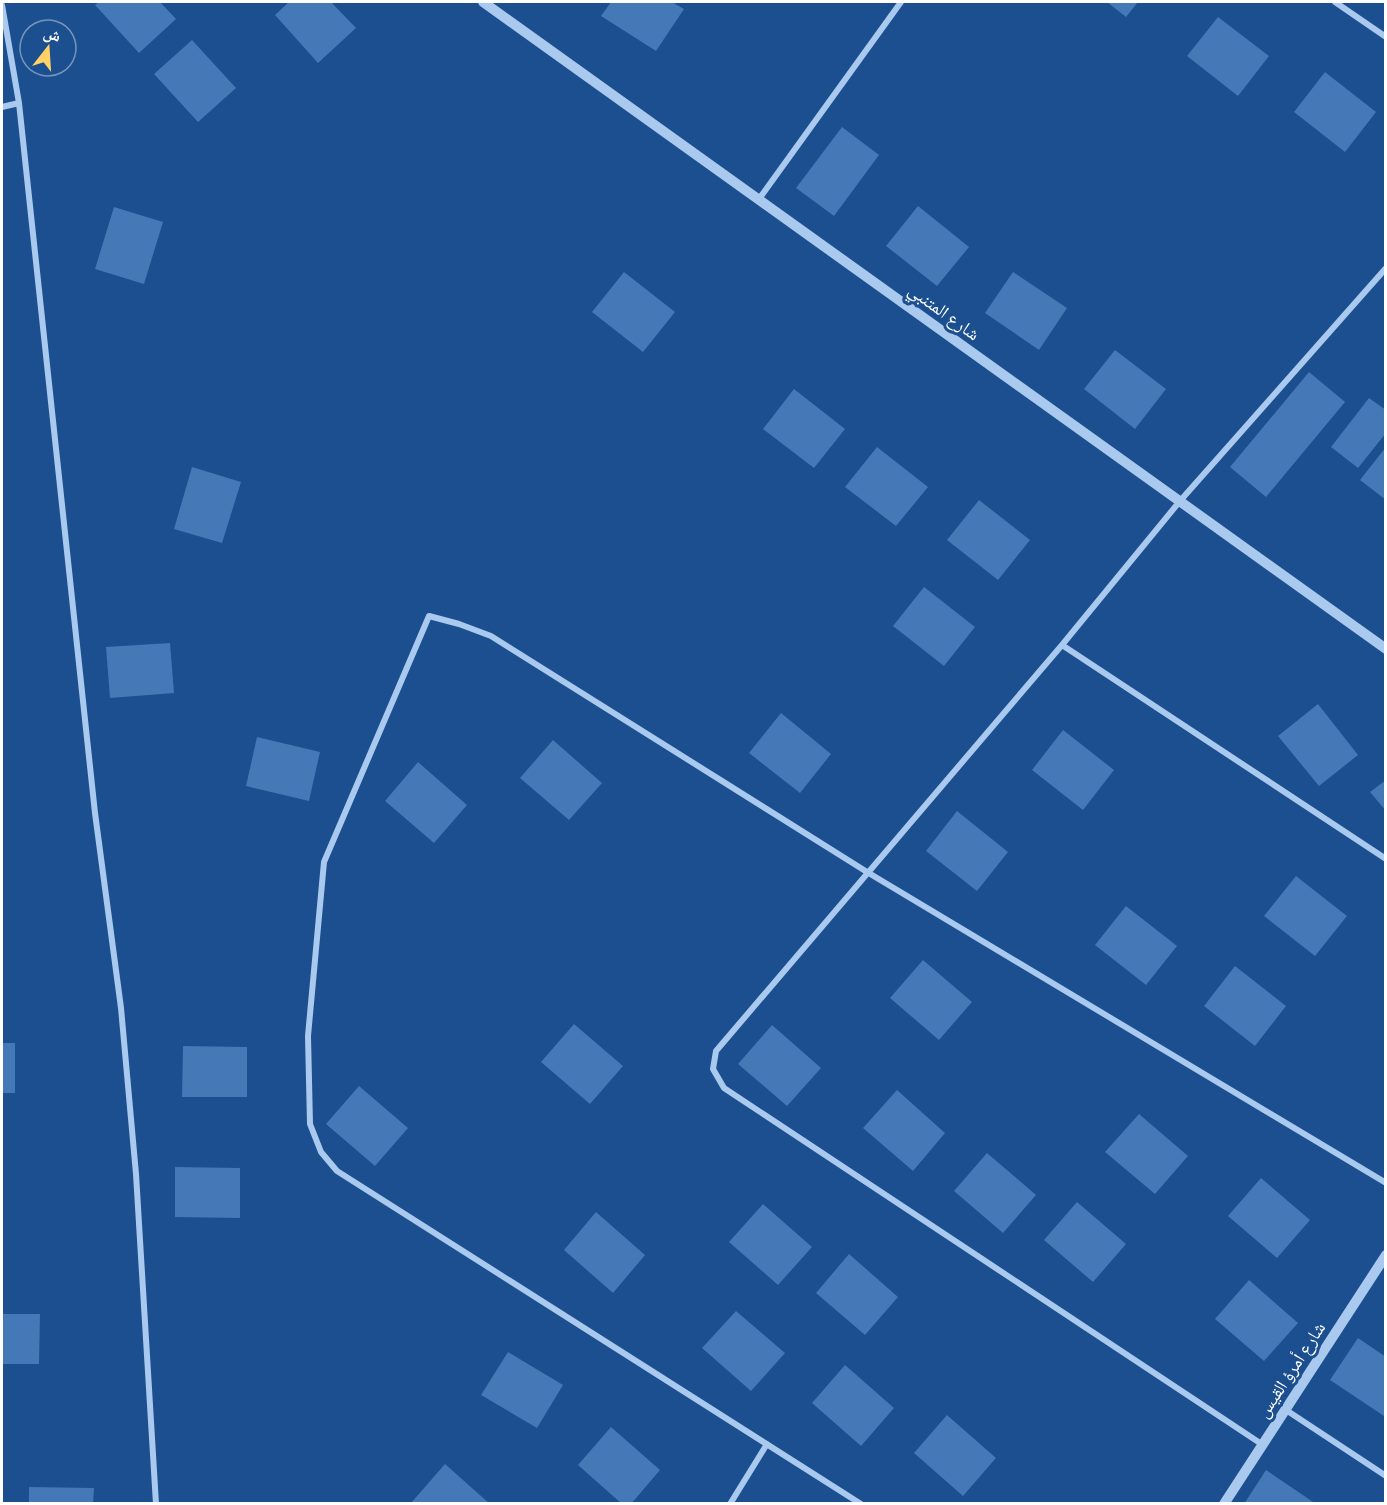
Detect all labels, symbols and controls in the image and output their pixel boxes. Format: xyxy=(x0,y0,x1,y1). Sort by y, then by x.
north arrow xyxy=(18,18,78,78)
text: ش xyxy=(41,22,63,46)
street label: شارع المتنبي xyxy=(902,278,985,348)
street label: شارع أمرؤ القيس xyxy=(1251,1317,1330,1422)

